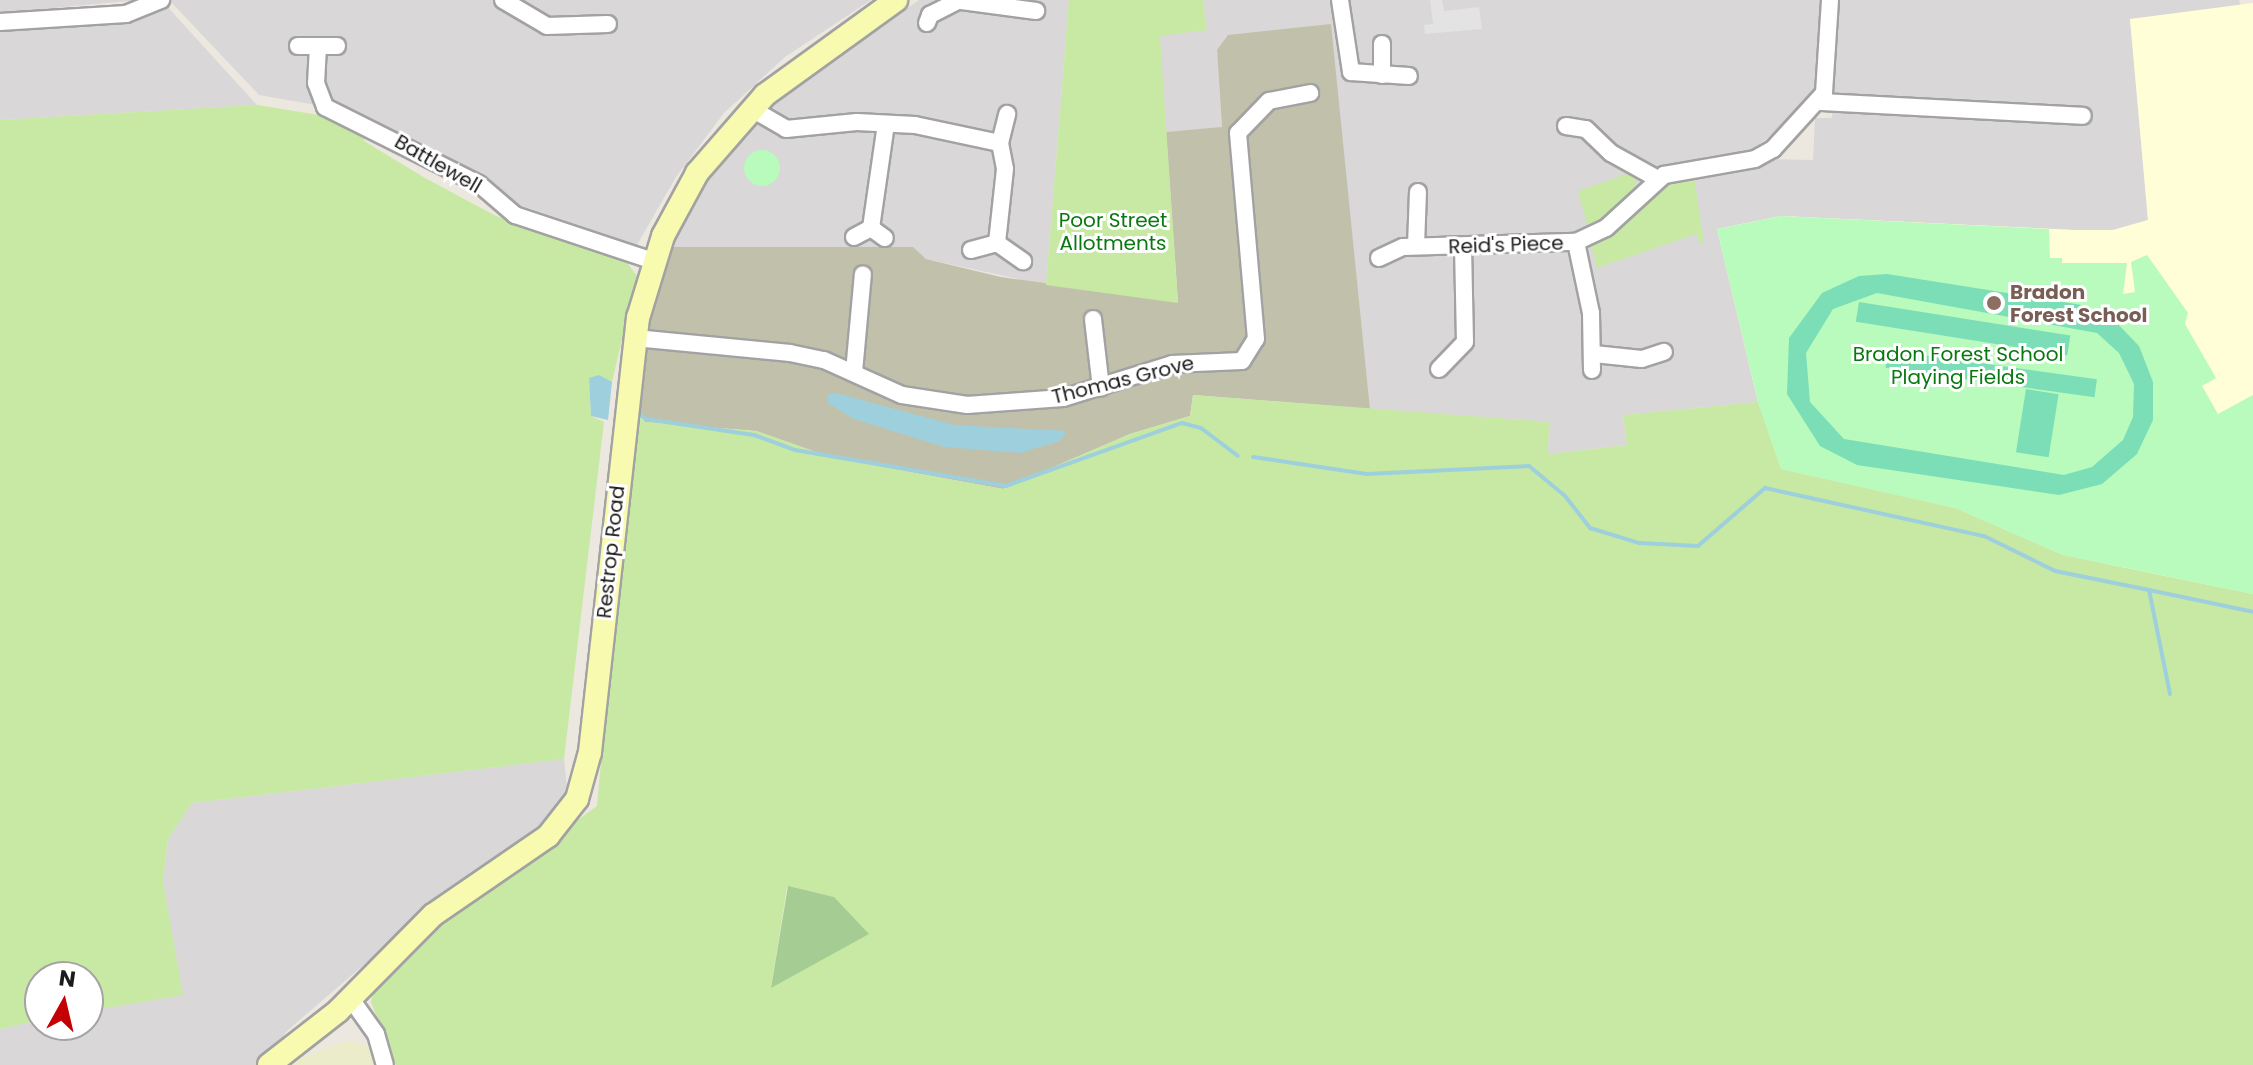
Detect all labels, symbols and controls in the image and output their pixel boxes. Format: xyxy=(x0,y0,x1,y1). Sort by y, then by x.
street label: Battlewell xyxy=(390,130,486,198)
park label: Poor Street Allotments xyxy=(1059,208,1167,255)
street label: Reid's Piece xyxy=(1448,231,1564,259)
place label: Bradon Forest School xyxy=(2010,280,2147,327)
marker: Bradon Forest School xyxy=(1985,294,2003,312)
park label: Bradon Forest School Playing Fields xyxy=(1853,342,2063,389)
street label: Thomas Grove xyxy=(1049,351,1197,409)
street label: Restrop Road xyxy=(592,484,630,620)
north arrow xyxy=(24,961,104,1041)
text: N xyxy=(57,962,77,995)

